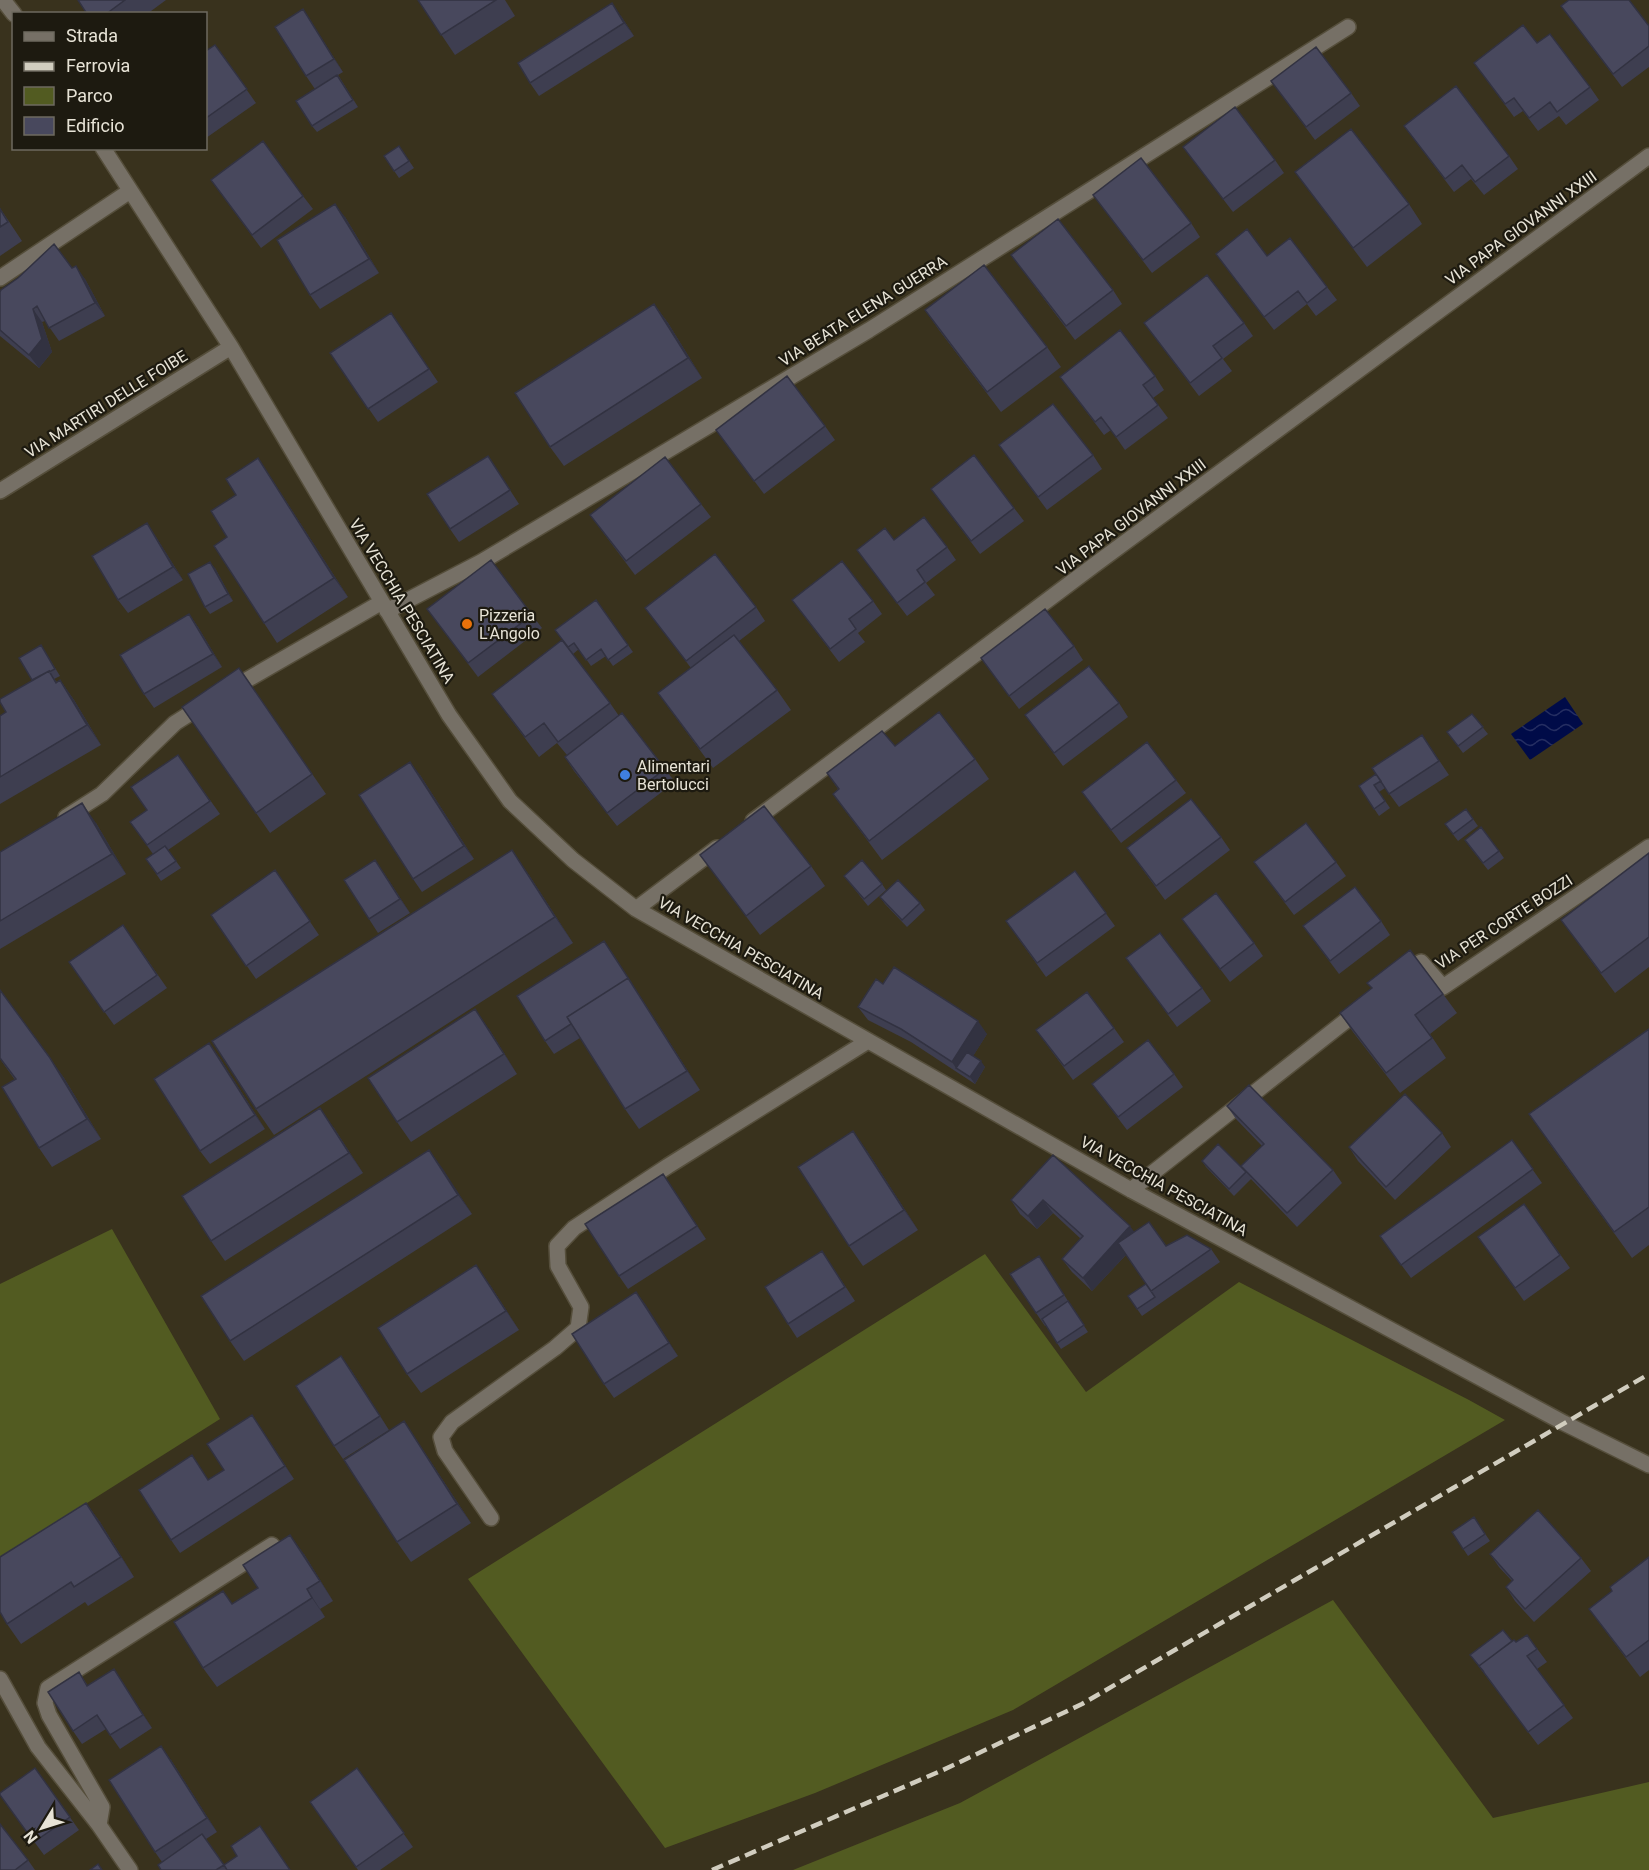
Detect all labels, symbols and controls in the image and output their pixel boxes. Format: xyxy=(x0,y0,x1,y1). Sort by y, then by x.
legend xyxy=(12,12,207,150)
text: Strada xyxy=(66,25,118,46)
text: Ferrovia xyxy=(66,55,130,76)
text: Parco xyxy=(66,85,113,106)
text: Edificio xyxy=(66,115,125,136)
street label: VIA PAPA GIOVANNI XXIII xyxy=(1442,167,1600,289)
street label: VIA BEATA ELENA GUERRA xyxy=(776,251,951,371)
street label: VIA MARTIRI DELLE FOIBE xyxy=(21,346,191,462)
street label: VIA PAPA GIOVANNI XXIII xyxy=(1052,455,1210,579)
street label: VIA VECCHIA PESCIATINA xyxy=(345,515,459,687)
place label: Pizzeria L'Angolo xyxy=(479,606,540,643)
marker: Pizzeria L'Angolo xyxy=(460,617,474,631)
place label: Alimentari Bertolucci xyxy=(637,757,710,794)
marker: Alimentari Bertolucci xyxy=(618,768,632,782)
street label: VIA PER CORTE BOZZI xyxy=(1432,871,1576,973)
street label: VIA VECCHIA PESCIATINA xyxy=(655,893,828,1004)
street label: VIA VECCHIA PESCIATINA xyxy=(1077,1132,1251,1240)
north arrow xyxy=(12,1798,72,1858)
text: N xyxy=(20,1827,42,1847)

